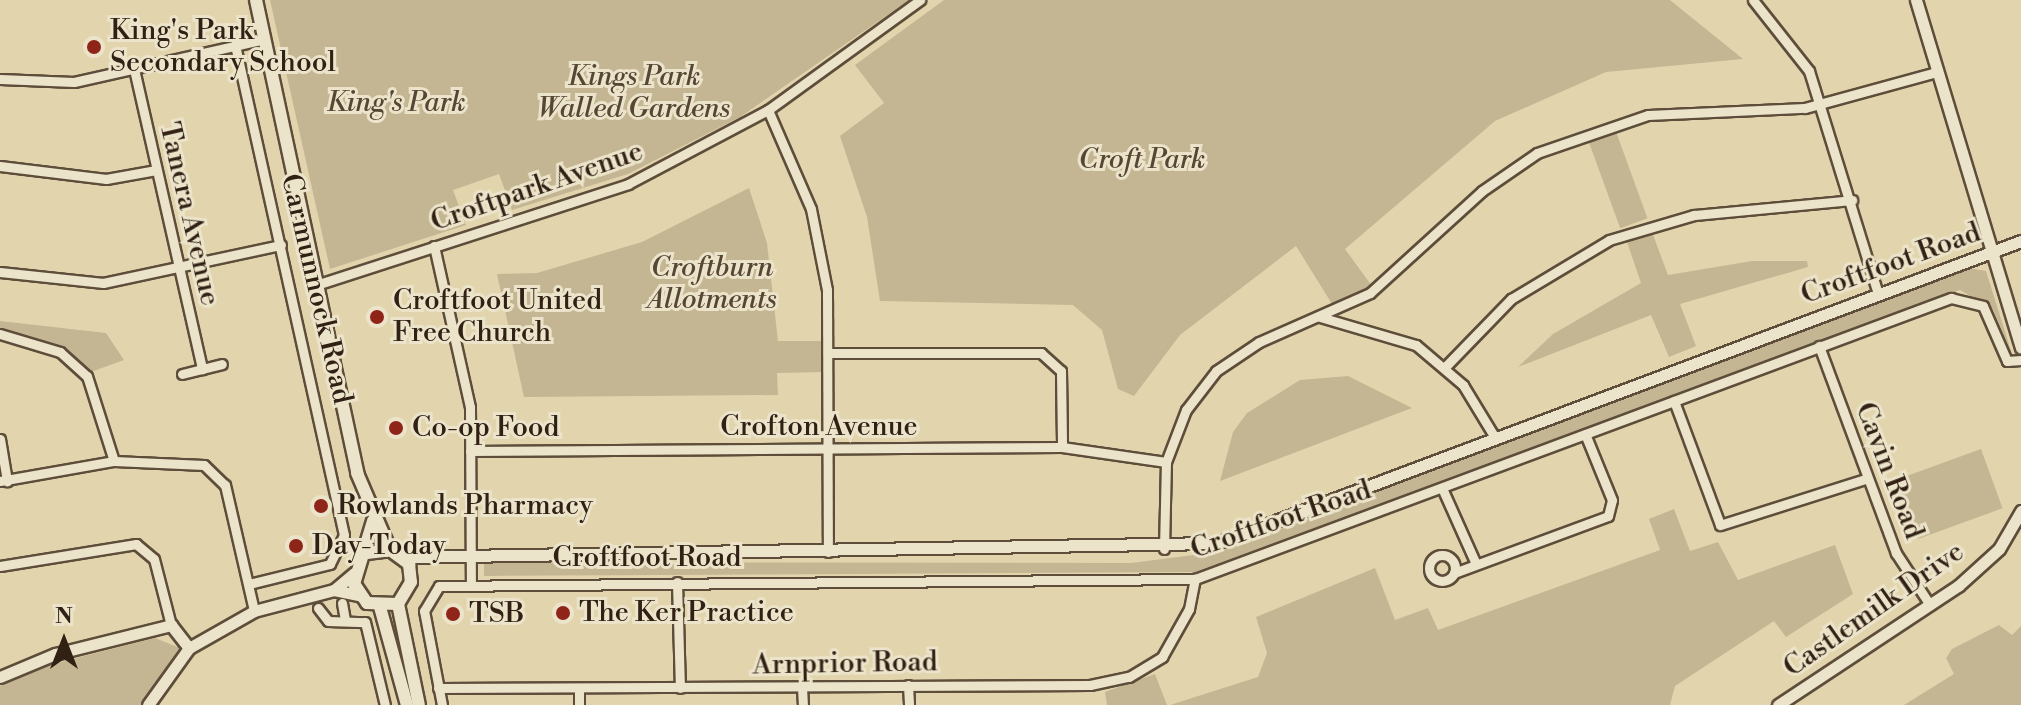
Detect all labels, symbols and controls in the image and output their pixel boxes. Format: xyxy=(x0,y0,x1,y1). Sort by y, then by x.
place label: King's Park Secondary School xyxy=(110,14,336,80)
marker: King's Park Secondary School xyxy=(85,38,103,56)
park label: Kings Park Walled Gardens xyxy=(538,60,730,126)
park label: King's Park xyxy=(326,86,466,120)
street label: Tanera Avenue xyxy=(152,119,226,309)
street label: Croftpark Avenue xyxy=(427,135,647,239)
park label: Croft Park xyxy=(1078,143,1206,177)
street label: Carmunnock Road xyxy=(273,171,359,407)
street label: Croftfoot Road xyxy=(1797,216,1985,312)
park label: Croftburn Allotments xyxy=(647,251,777,317)
place label: Croftfoot United Free Church xyxy=(393,284,602,350)
marker: Croftfoot United Free Church xyxy=(368,308,386,326)
street label: Cavin Road xyxy=(1848,398,1930,544)
street label: Crofton Avenue xyxy=(720,410,918,444)
place label: Co-op Food xyxy=(412,411,560,445)
marker: Co-op Food xyxy=(387,419,405,437)
street label: Croftfoot Road xyxy=(1186,473,1376,567)
place label: Rowlands Pharmacy xyxy=(337,489,593,523)
marker: Rowlands Pharmacy xyxy=(312,497,330,515)
place label: Day-Today xyxy=(312,529,446,563)
street label: Castlemilk Drive xyxy=(1777,535,1971,685)
marker: Day-Today xyxy=(287,537,305,555)
street label: Croftfoot Road xyxy=(553,541,741,575)
place label: The Ker Practice xyxy=(579,596,794,630)
place label: TSB xyxy=(469,597,524,631)
north arrow xyxy=(24,601,104,681)
text: N xyxy=(55,603,73,630)
marker: The Ker Practice xyxy=(554,604,572,622)
marker: TSB xyxy=(444,605,462,623)
street label: Arnprior Road xyxy=(752,646,938,682)

